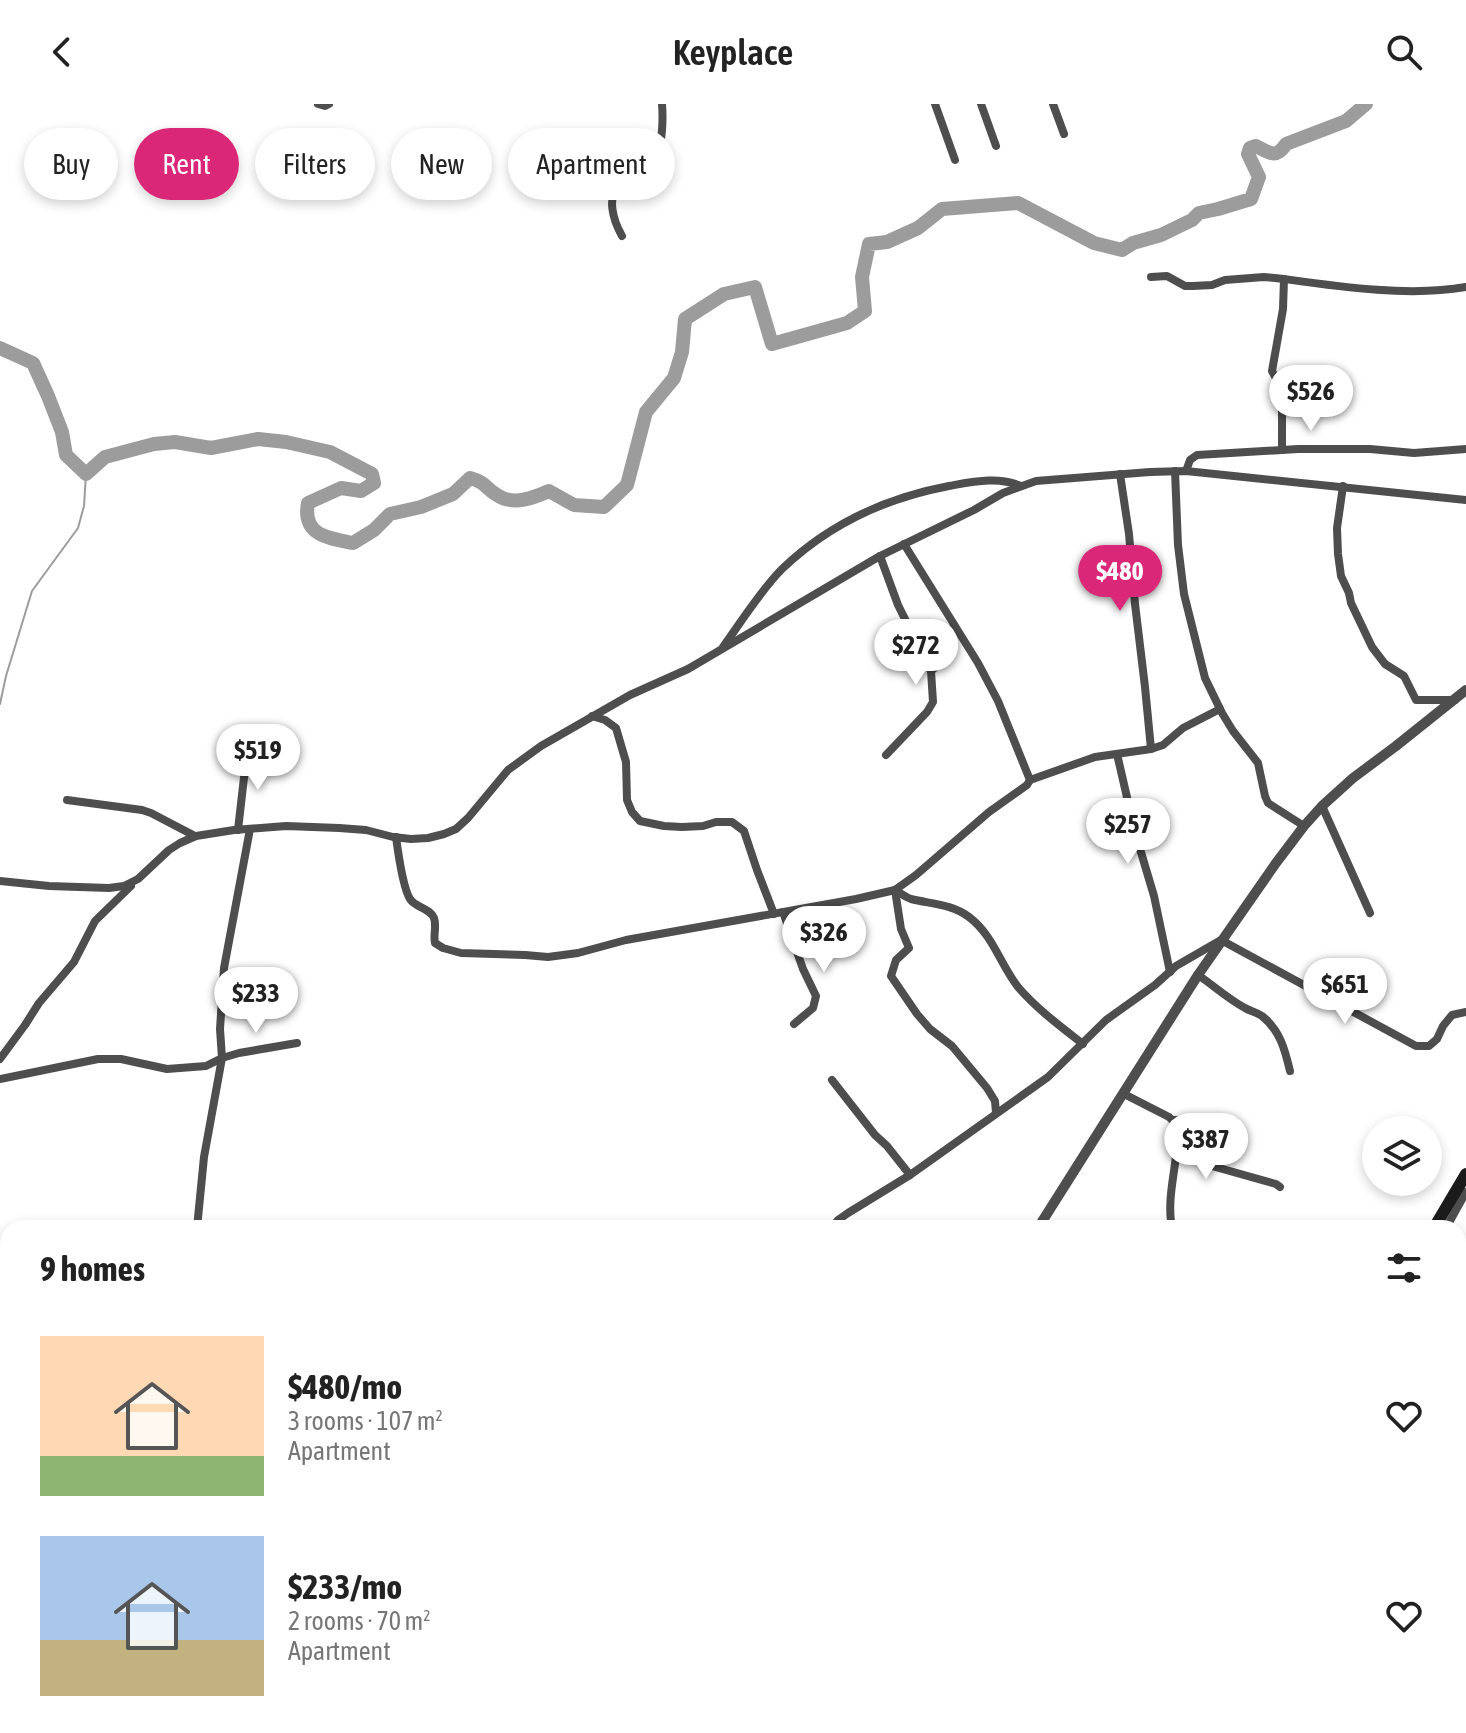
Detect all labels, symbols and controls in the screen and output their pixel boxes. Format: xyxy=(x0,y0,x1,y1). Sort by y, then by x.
icon: back xyxy=(40,30,84,74)
icon: search xyxy=(1382,30,1426,74)
text: Keyplace xyxy=(673,31,793,73)
chip: Buy xyxy=(24,128,118,200)
chip: Rent xyxy=(134,128,239,200)
chip: Filters xyxy=(255,128,375,200)
chip: New xyxy=(391,128,492,200)
chip: Apartment xyxy=(508,128,675,200)
pin: $526 xyxy=(1264,365,1358,433)
text: $526 xyxy=(1287,376,1335,406)
pin: $480 xyxy=(1073,545,1167,613)
text: $480 xyxy=(1096,556,1144,586)
pin: $272 xyxy=(869,619,963,687)
text: $272 xyxy=(892,630,940,660)
pin: $519 xyxy=(211,724,305,792)
text: $519 xyxy=(234,735,282,765)
pin: $257 xyxy=(1081,798,1175,866)
text: $257 xyxy=(1104,809,1152,839)
pin: $326 xyxy=(777,906,871,974)
text: $326 xyxy=(800,917,848,947)
pin: $651 xyxy=(1298,958,1392,1026)
pin: $233 xyxy=(209,967,303,1035)
text: $651 xyxy=(1321,969,1369,999)
text: $233 xyxy=(232,978,280,1008)
pin: $387 xyxy=(1159,1113,1253,1181)
map controls xyxy=(1362,1116,1442,1196)
button: layers xyxy=(1362,1116,1442,1196)
text: $387 xyxy=(1182,1124,1230,1154)
icon: filters xyxy=(1382,1246,1426,1290)
text: 9 homes xyxy=(40,1249,145,1288)
text: $480/mo xyxy=(288,1367,402,1406)
icon: home xyxy=(104,1368,200,1464)
icon: heart xyxy=(1382,1394,1426,1438)
text: 3 rooms · 107 m² xyxy=(288,1406,443,1436)
text: Apartment xyxy=(288,1436,391,1466)
text: $233/mo xyxy=(288,1567,402,1606)
icon: home xyxy=(104,1568,200,1664)
icon: heart xyxy=(1382,1594,1426,1638)
text: 2 rooms · 70 m² xyxy=(288,1606,430,1636)
text: Apartment xyxy=(288,1636,391,1666)

